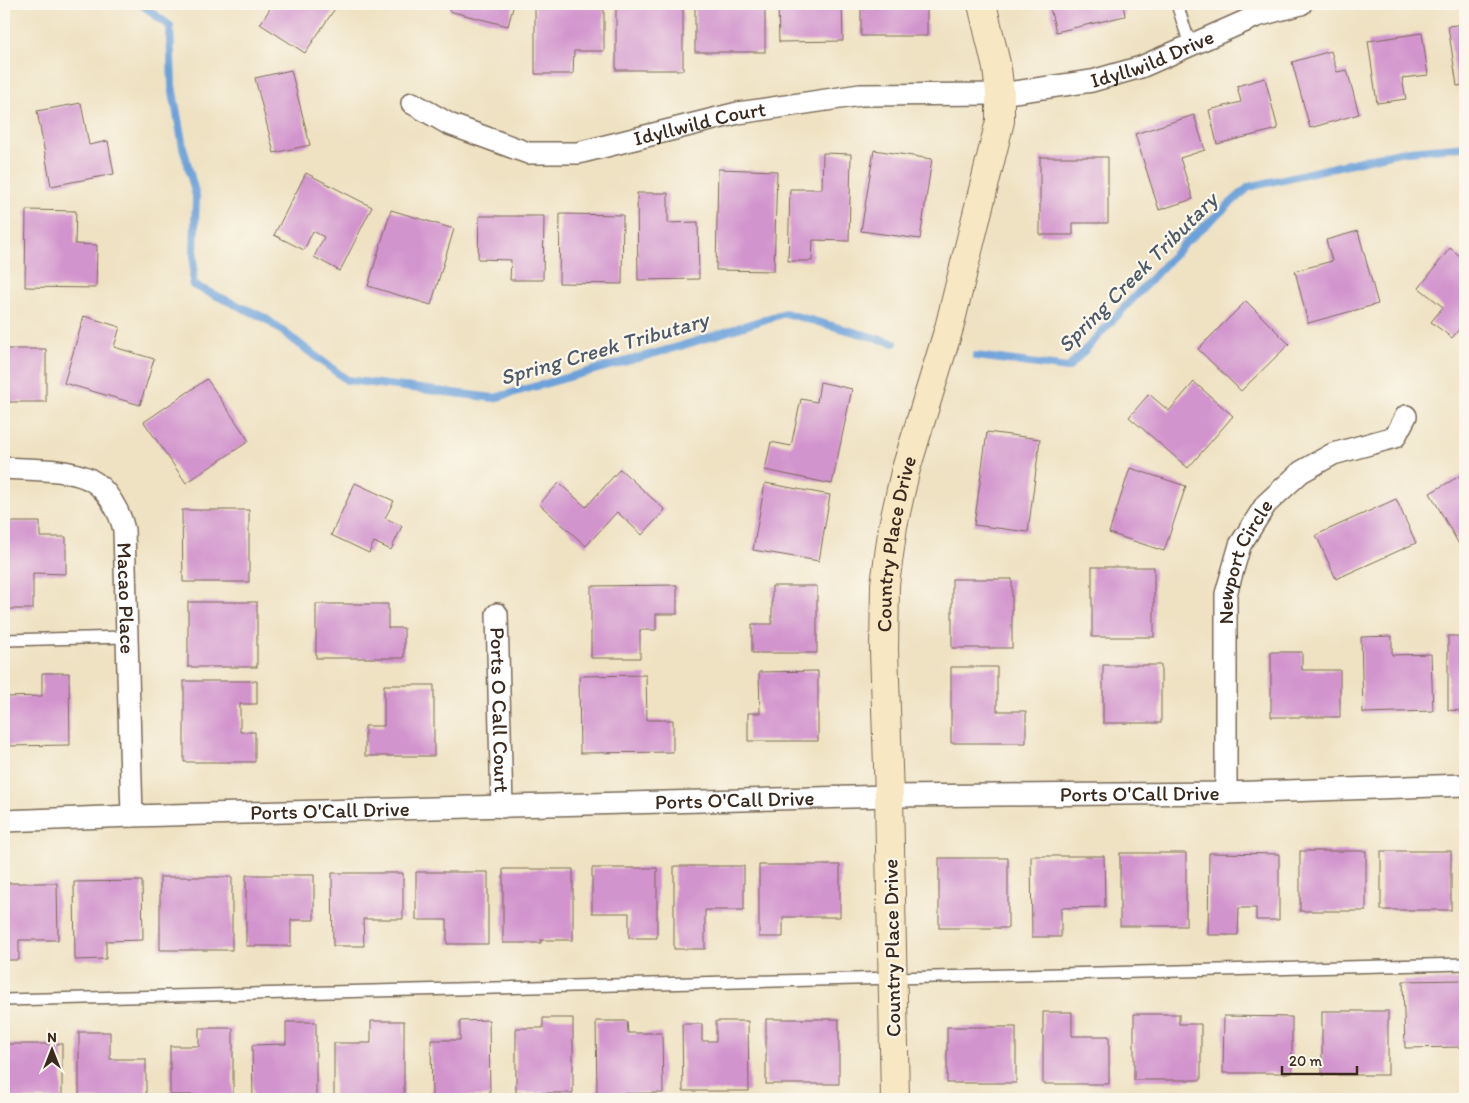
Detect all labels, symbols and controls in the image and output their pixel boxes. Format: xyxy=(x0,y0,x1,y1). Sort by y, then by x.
street label: Idyllwild Drive xyxy=(1087,24,1218,93)
street label: Idyllwild Court xyxy=(631,96,767,151)
water label: Spring Creek Tributary xyxy=(1052,185,1225,358)
water label: Spring Creek Tributary xyxy=(497,305,714,391)
street label: Country Place Drive xyxy=(871,453,921,633)
street label: Newport Circle xyxy=(1212,494,1278,625)
street label: Macao Place xyxy=(112,542,140,654)
street label: Ports O Call Court xyxy=(485,627,515,793)
street label: Ports O'Call Drive xyxy=(1060,780,1220,806)
street label: Ports O'Call Drive xyxy=(655,785,815,814)
street label: Ports O'Call Drive xyxy=(250,796,410,825)
street label: Country Place Drive xyxy=(877,859,906,1037)
north arrow xyxy=(28,1026,78,1076)
text: N xyxy=(47,1029,57,1046)
scale bar xyxy=(1282,1043,1356,1075)
text: 20 m xyxy=(1289,1052,1323,1070)

